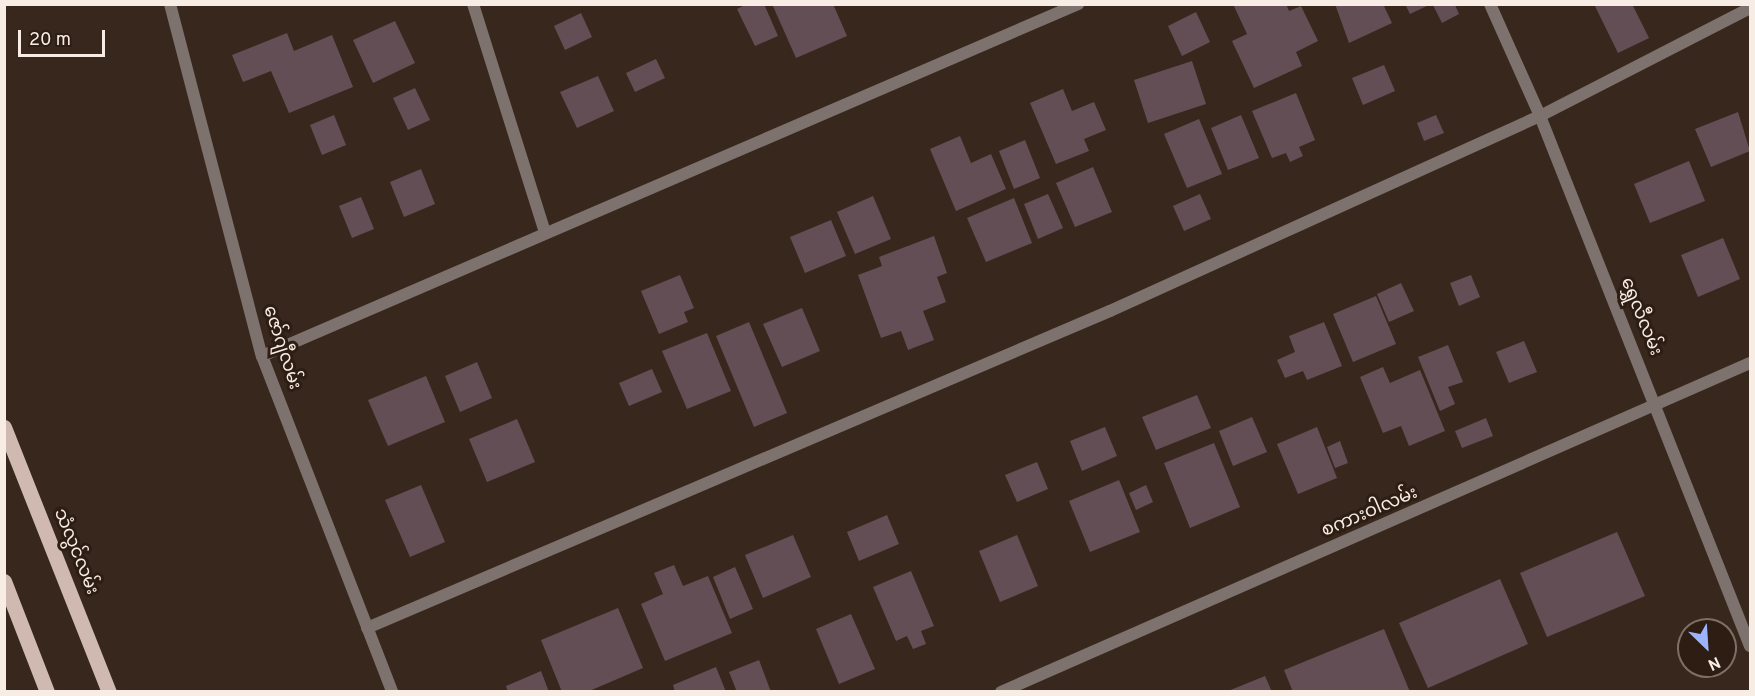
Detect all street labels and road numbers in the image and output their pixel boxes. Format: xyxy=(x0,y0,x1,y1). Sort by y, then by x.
street label: ရွှေလီလမ်း xyxy=(1615,275,1665,359)
street label: ဇော်ဂျီလမ်း xyxy=(257,303,305,393)
street label: စကားဝါလမ်း xyxy=(1319,483,1421,543)
street label: သံလွင်လမ်း xyxy=(48,506,102,598)

